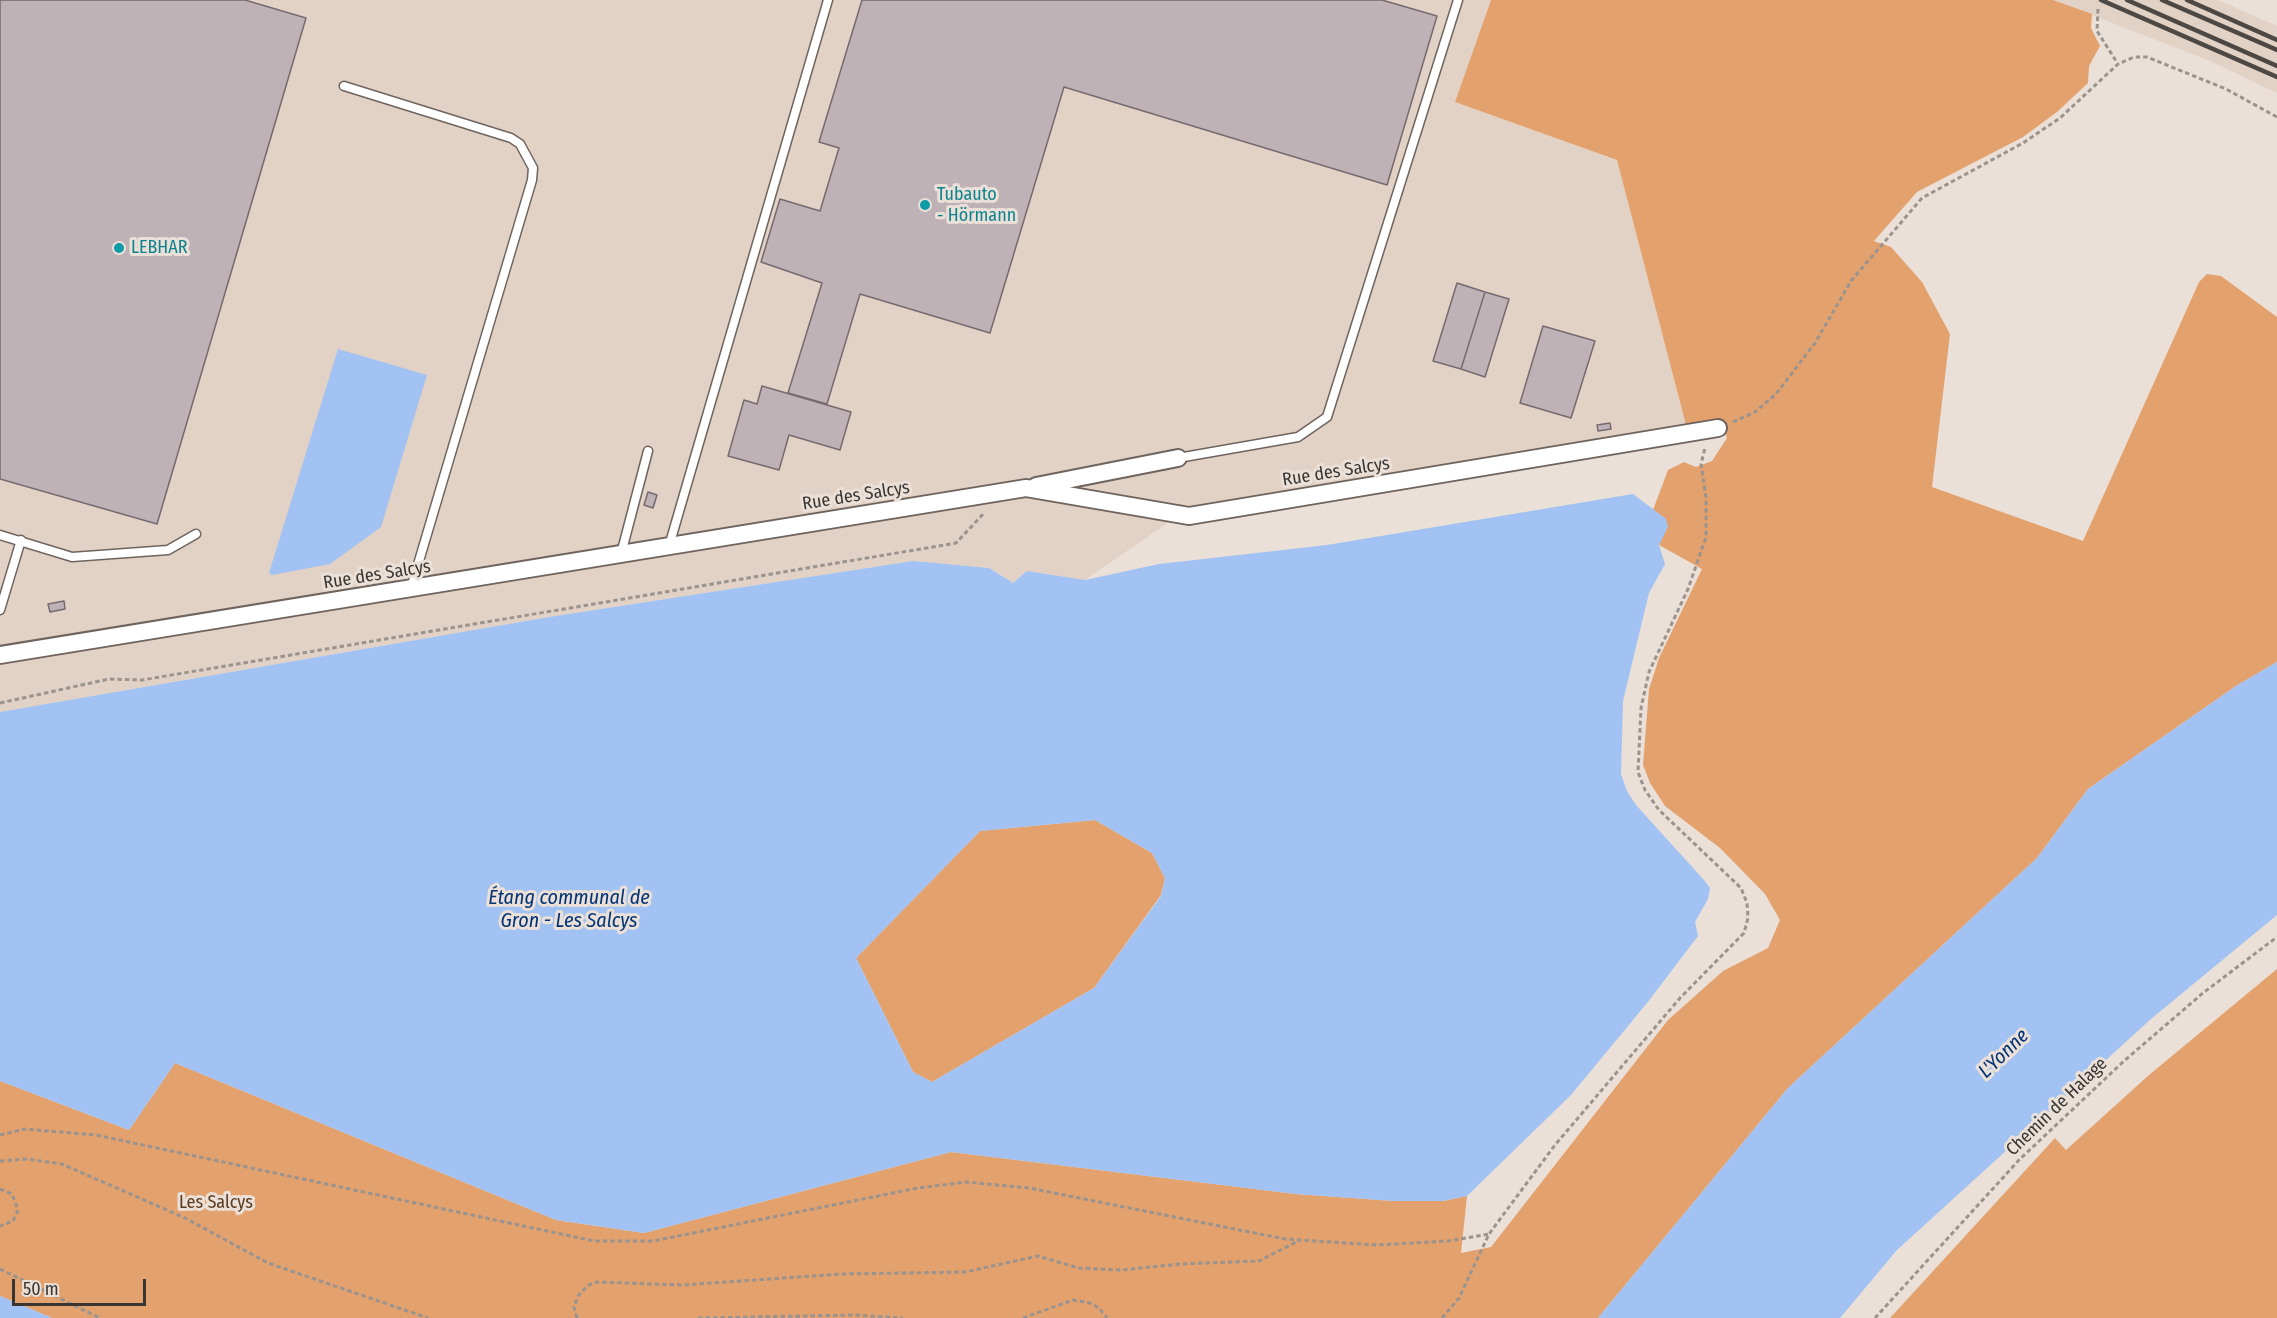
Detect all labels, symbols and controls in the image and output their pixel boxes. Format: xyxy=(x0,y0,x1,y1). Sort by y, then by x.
place label: Tubauto - Hörmann xyxy=(937,184,1016,226)
marker: Tubauto - Hörmann xyxy=(918,198,932,212)
place label: LEBHAR xyxy=(131,237,187,259)
marker: LEBHAR xyxy=(112,241,126,255)
street label: Rue des Salcys xyxy=(1281,453,1391,491)
street label: Rue des Salcys xyxy=(801,477,911,515)
street label: Rue des Salcys xyxy=(322,556,432,594)
water label: Étang communal de Gron - Les Salcys xyxy=(488,886,650,933)
water label: L'Yonne xyxy=(1974,1024,2034,1084)
street label: Chemin de Halage xyxy=(2002,1053,2112,1161)
park label: Les Salcys xyxy=(179,1192,253,1214)
scale bar xyxy=(15,1267,148,1305)
text: 50 m xyxy=(23,1278,59,1300)

